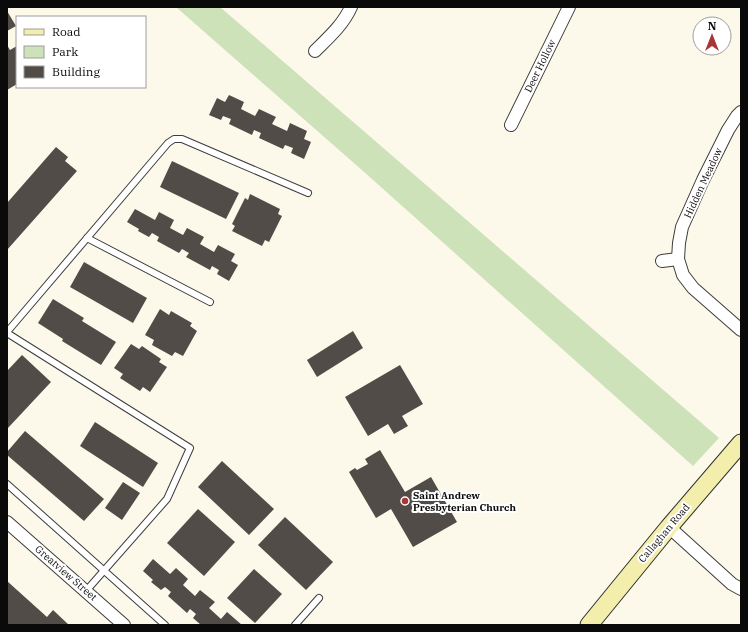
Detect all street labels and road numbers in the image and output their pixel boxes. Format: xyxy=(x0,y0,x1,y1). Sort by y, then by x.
street label: Deer Hollow xyxy=(522,37,559,95)
street label: Hidden Meadow xyxy=(681,145,725,220)
street label: Callaghan Road xyxy=(636,501,692,565)
street label: Greatview Street xyxy=(32,542,100,604)

